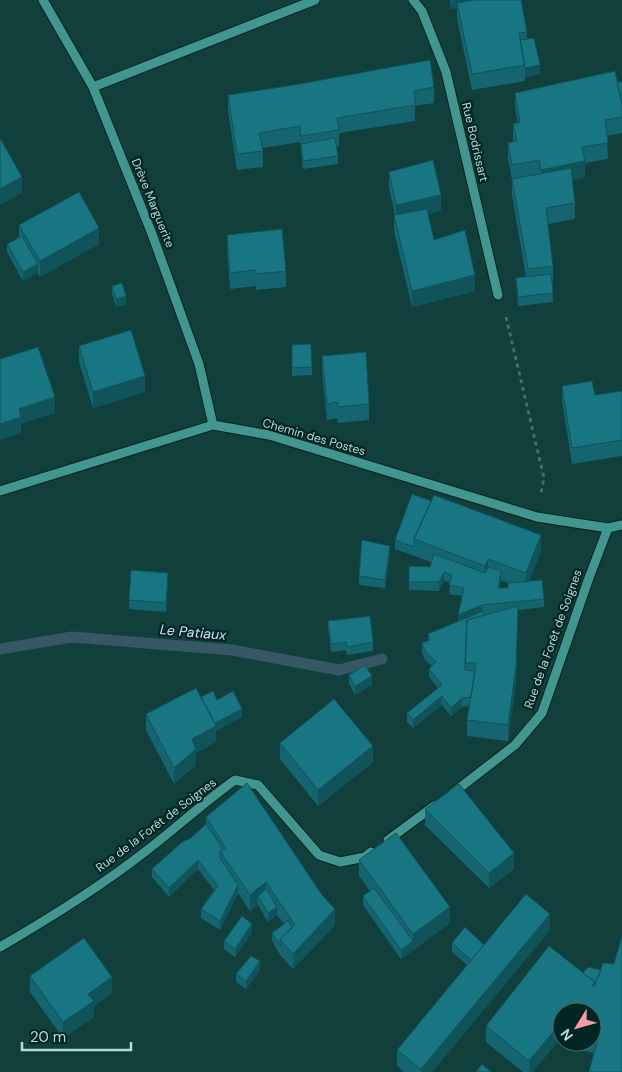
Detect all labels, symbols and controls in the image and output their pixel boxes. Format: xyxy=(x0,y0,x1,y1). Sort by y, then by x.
street label: Rue Bodrissart xyxy=(458,101,492,184)
street label: Drève Marguerite xyxy=(128,156,178,250)
street label: Chemin des Postes xyxy=(261,415,367,459)
street label: Rue de la Forêt de Soignes xyxy=(520,567,586,711)
water label: Le Patiaux xyxy=(159,620,228,644)
street label: Rue de la Forêt de Soignes xyxy=(93,774,219,876)
north arrow xyxy=(552,1002,602,1052)
scale bar xyxy=(22,1020,131,1052)
text: N xyxy=(556,1025,577,1044)
text: 20 m xyxy=(30,1027,66,1047)

